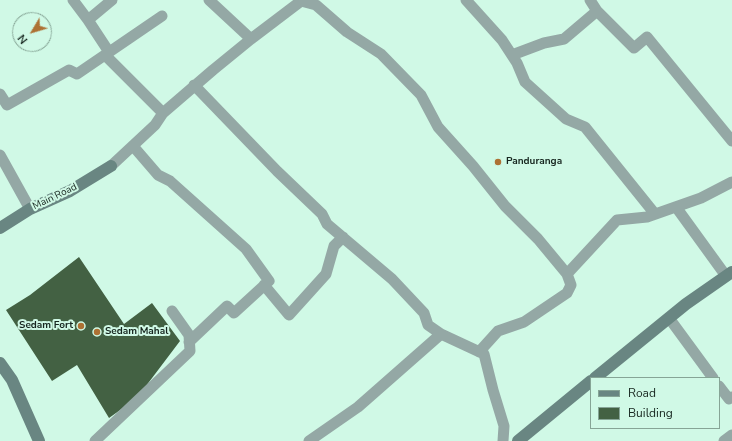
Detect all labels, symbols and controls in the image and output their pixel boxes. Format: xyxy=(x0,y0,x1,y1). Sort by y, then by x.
north arrow xyxy=(12,12,52,52)
text: N xyxy=(14,31,31,47)
place label: Panduranga xyxy=(506,156,562,168)
marker: Panduranga xyxy=(493,157,503,167)
street label: Main Road xyxy=(31,181,79,213)
place label: Sedam Fort xyxy=(19,320,73,332)
marker: Sedam Fort xyxy=(76,321,86,331)
place label: Sedam Mahal xyxy=(105,326,168,338)
marker: Sedam Mahal xyxy=(92,327,102,337)
legend xyxy=(590,377,720,429)
text: Road xyxy=(628,385,656,401)
text: Building xyxy=(628,405,673,421)

